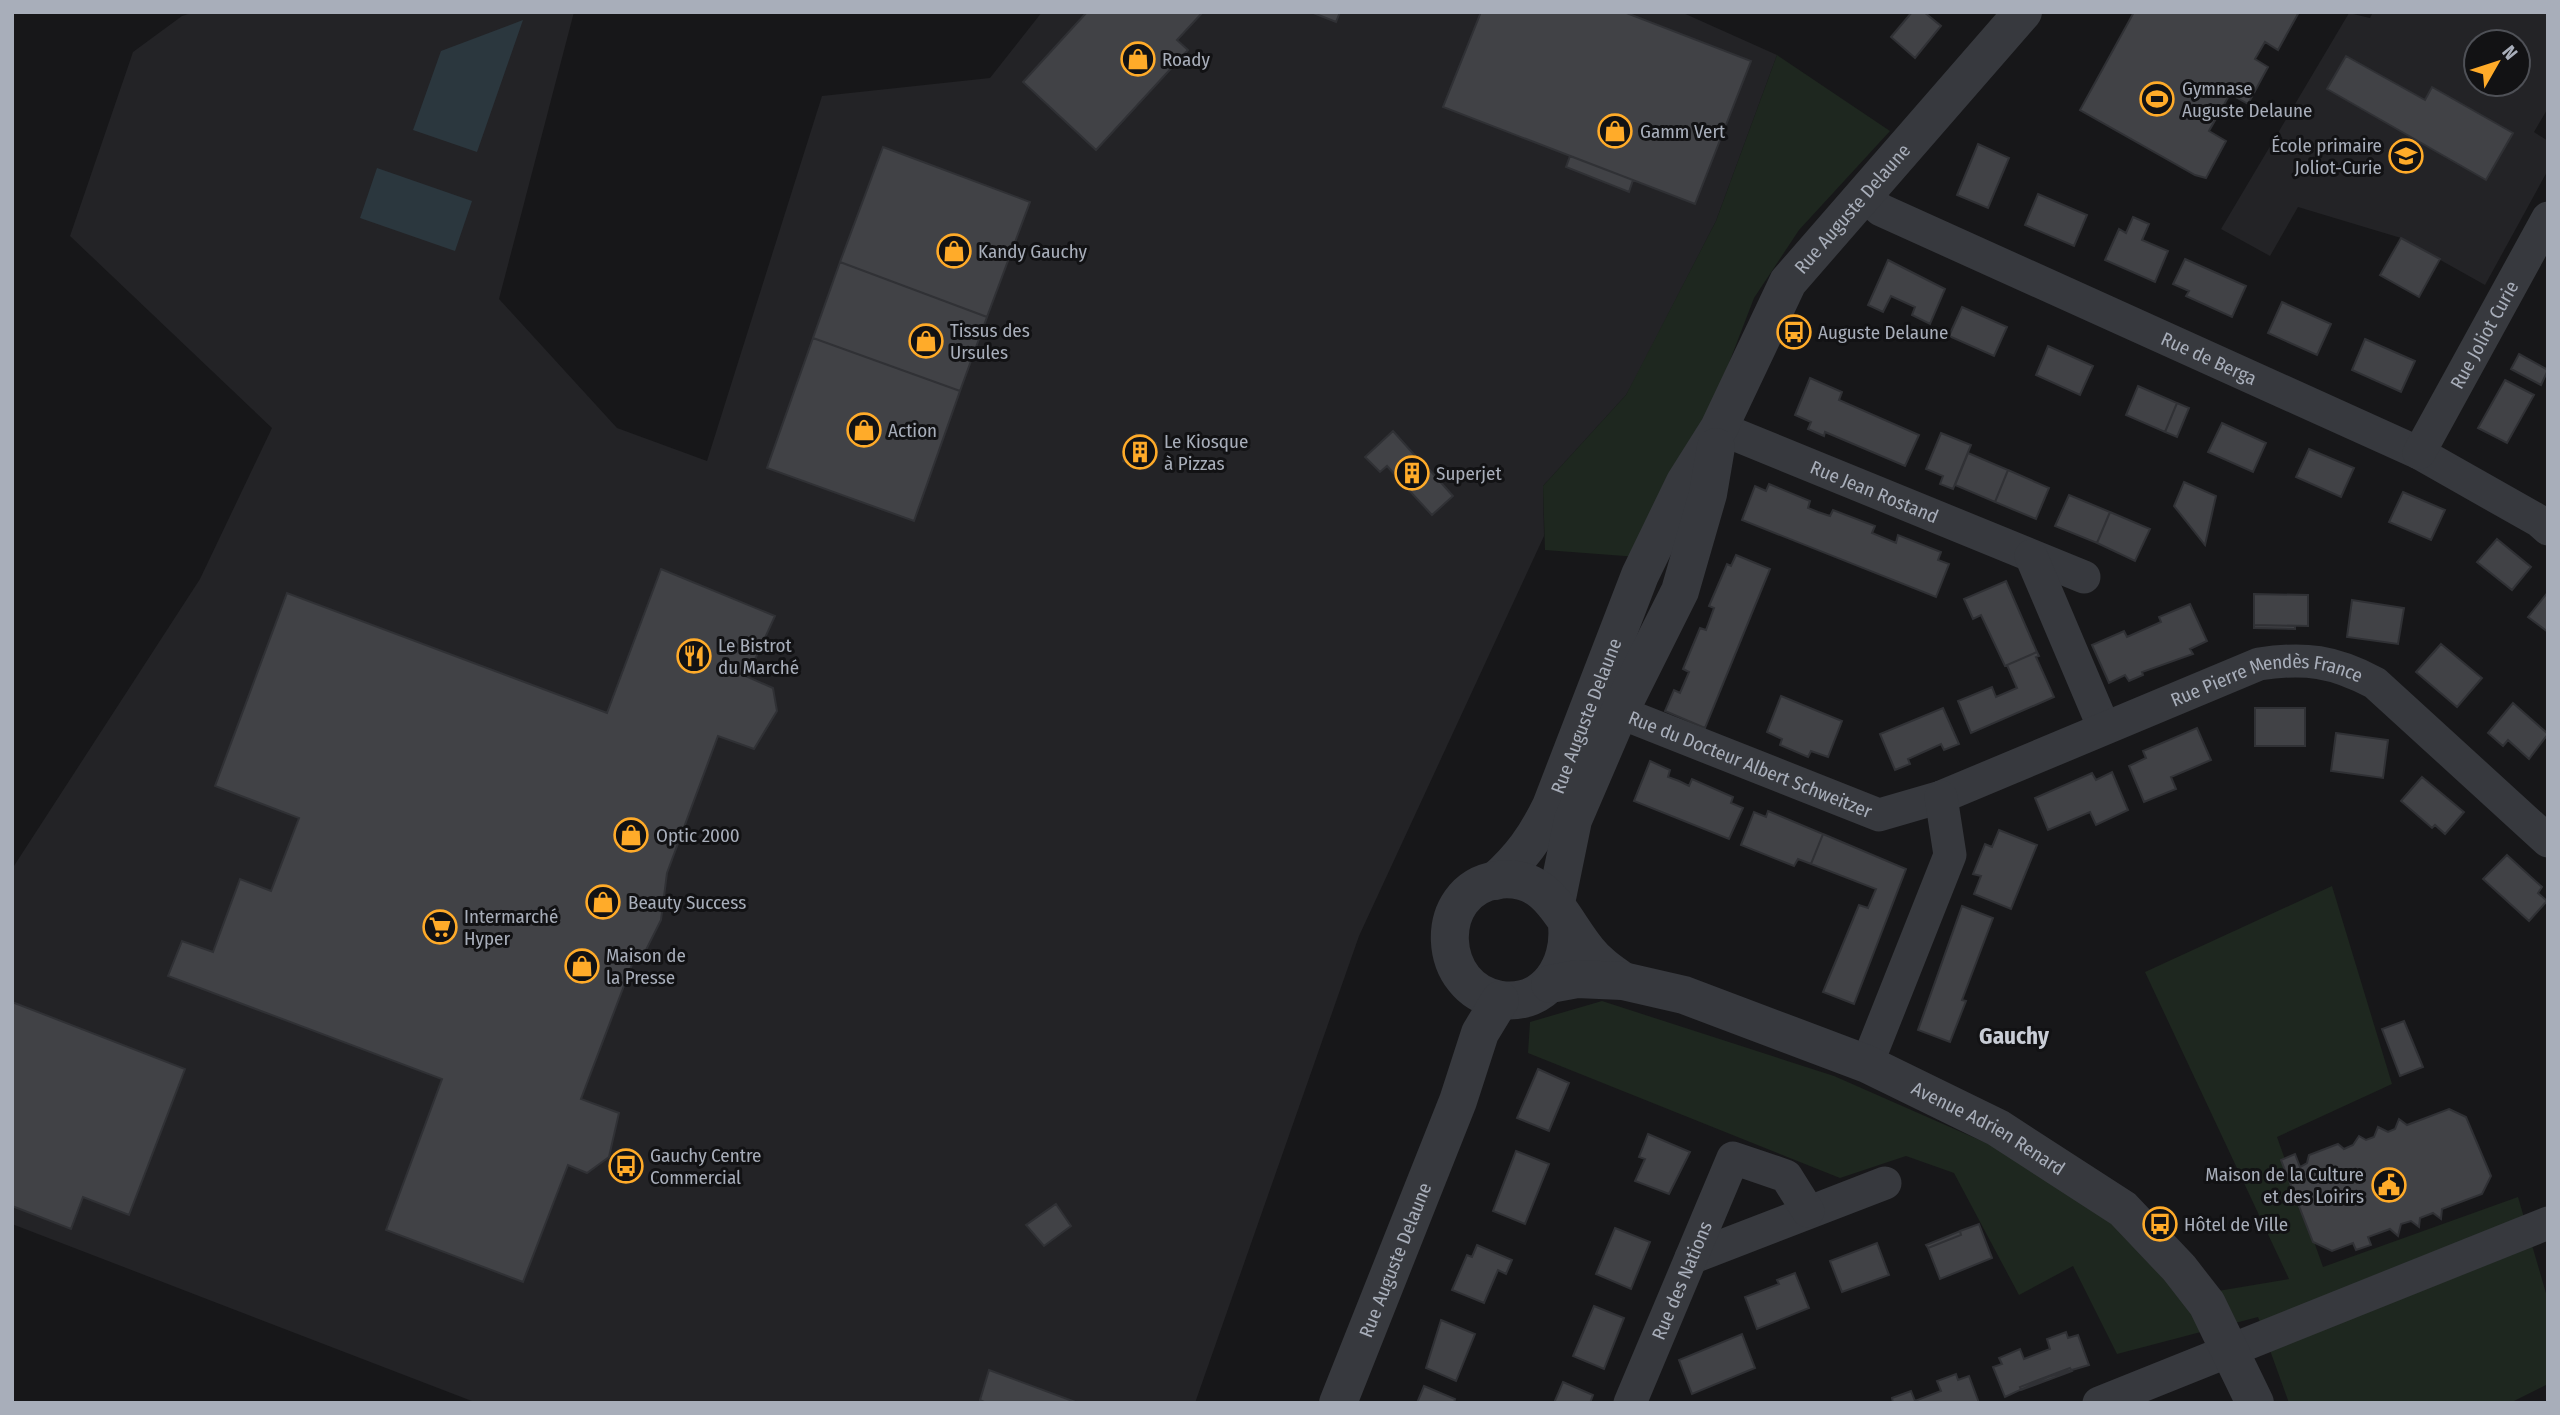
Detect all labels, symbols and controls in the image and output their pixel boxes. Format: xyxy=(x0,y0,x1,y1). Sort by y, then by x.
north arrow xyxy=(2462,28,2532,98)
shop icon: Roady xyxy=(1119,40,1157,78)
text: N xyxy=(2497,41,2522,64)
place label: Roady xyxy=(1162,48,1210,71)
place label: Gymnase Auguste Delaune xyxy=(2182,77,2313,122)
sports icon: Gymnase Auguste Delaune xyxy=(2138,80,2176,118)
shop icon: Gamm Vert xyxy=(1596,112,1634,150)
place label: Gamm Vert xyxy=(1640,120,1726,143)
place label: École primaire Joliot-Curie xyxy=(2271,134,2382,179)
school or university icon: École primaire Joliot-Curie xyxy=(2387,137,2425,175)
street label: Rue Auguste Delaune xyxy=(1789,139,1915,278)
shop icon: Kandy Gauchy xyxy=(935,232,973,270)
place label: Kandy Gauchy xyxy=(978,240,1088,263)
street label: Rue Joliot Curie xyxy=(2445,277,2523,393)
bus stop icon: Auguste Delaune xyxy=(1775,313,1813,351)
place label: Tissus des Ursules xyxy=(950,319,1030,364)
place label: Auguste Delaune xyxy=(1818,321,1949,344)
shop icon: Tissus des Ursules xyxy=(907,322,945,360)
street label: Rue de Berga xyxy=(2158,327,2260,390)
shop icon: Action xyxy=(845,411,883,449)
place label: Action xyxy=(888,419,937,442)
place label: Le Kiosque à Pizzas xyxy=(1164,430,1248,475)
building icon: Le Kiosque à Pizzas xyxy=(1121,433,1159,471)
building icon: Superjet xyxy=(1393,454,1431,492)
street label: Rue Jean Rostand xyxy=(1807,455,1942,528)
place label: Superjet xyxy=(1436,462,1502,485)
place label: Le Bistrot du Marché xyxy=(718,634,799,679)
street label: Rue Auguste Delaune xyxy=(1545,635,1626,797)
restaurant icon: Le Bistrot du Marché xyxy=(675,637,713,675)
street label: Rue Pierre Mendès France xyxy=(2167,649,2367,711)
street label: Rue du Docteur Albert Schweitzer xyxy=(1625,706,1876,823)
shop icon: Optic 2000 xyxy=(612,816,650,854)
place label: Optic 2000 xyxy=(656,824,740,847)
shop icon: Beauty Success xyxy=(584,883,622,921)
place label: Beauty Success xyxy=(628,891,746,914)
place label: Intermarché Hyper xyxy=(464,905,559,950)
supermarket icon: Intermarché Hyper xyxy=(421,908,459,946)
place label: Maison de la Presse xyxy=(606,944,686,989)
shop icon: Maison de la Presse xyxy=(563,947,601,985)
district label: Gauchy xyxy=(1979,1022,2050,1050)
street label: Avenue Adrien Renard xyxy=(1908,1076,2069,1180)
place label: Gauchy Centre Commercial xyxy=(650,1144,761,1189)
bus stop icon: Gauchy Centre Commercial xyxy=(607,1147,645,1185)
place label: Maison de la Culture et des Loirirs xyxy=(2205,1163,2364,1208)
public building icon: Maison de la Culture et des Loirirs xyxy=(2370,1166,2408,1204)
street label: Rue Auguste Delaune xyxy=(1354,1179,1436,1341)
bus stop icon: Hôtel de Ville xyxy=(2141,1205,2179,1243)
place label: Hôtel de Ville xyxy=(2184,1213,2288,1236)
street label: Rue des Nations xyxy=(1646,1218,1717,1343)

